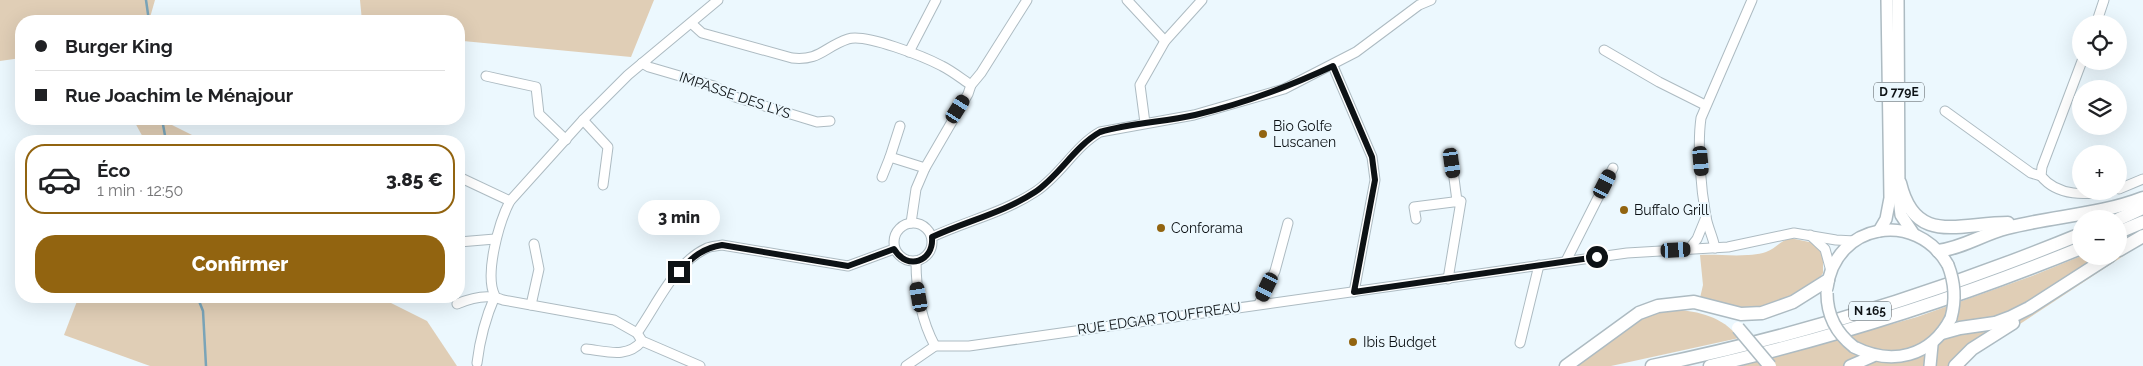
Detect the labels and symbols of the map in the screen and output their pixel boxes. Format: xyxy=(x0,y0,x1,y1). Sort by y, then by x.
street label: IMPASSE DES LYS xyxy=(677,68,793,122)
road number: D 779E xyxy=(1874,82,1924,101)
car xyxy=(943,92,972,126)
place label: Bio Golfe Luscanen xyxy=(1273,118,1336,150)
marker: Bio Golfe Luscanen xyxy=(1257,128,1269,140)
car xyxy=(1692,145,1709,177)
car xyxy=(1442,147,1461,179)
car xyxy=(1591,167,1618,201)
callout: 3 min xyxy=(638,200,720,234)
place label: Buffalo Grill xyxy=(1634,202,1709,218)
marker: Buffalo Grill xyxy=(1618,204,1630,216)
place label: Conforama xyxy=(1171,220,1243,236)
marker: Conforama xyxy=(1155,222,1167,234)
car xyxy=(1660,242,1691,258)
route start xyxy=(1586,246,1608,268)
route end xyxy=(668,261,690,283)
car xyxy=(1253,270,1280,304)
car xyxy=(909,281,928,313)
street label: RUE EDGAR TOUFFREAU xyxy=(1076,299,1242,337)
road number: N 165 xyxy=(1849,302,1891,321)
place label: Ibis Budget xyxy=(1363,334,1437,350)
marker: Ibis Budget xyxy=(1347,336,1359,348)

